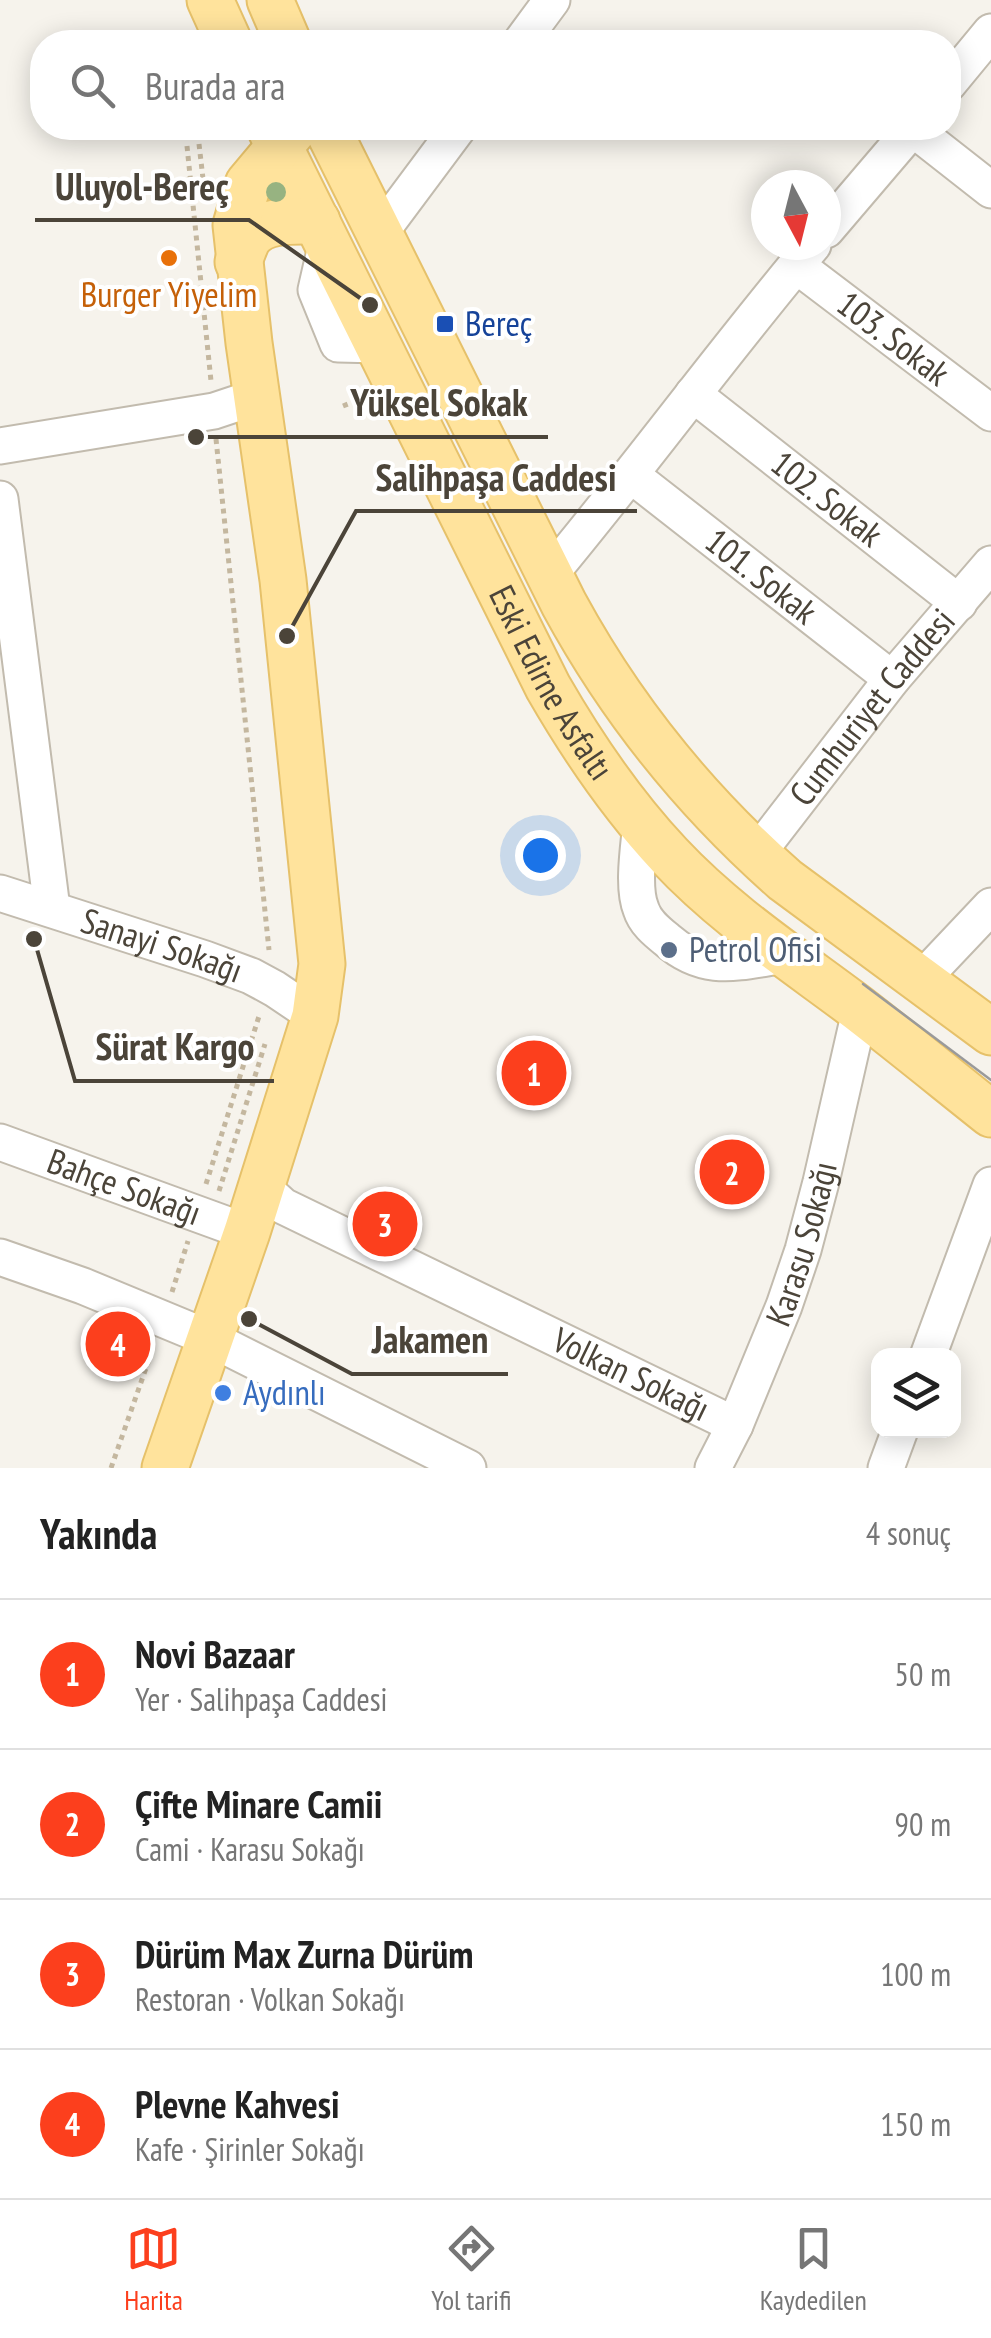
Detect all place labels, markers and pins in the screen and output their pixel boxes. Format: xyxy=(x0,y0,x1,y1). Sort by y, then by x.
callout: Uluyol-Bereç xyxy=(35,152,249,220)
marker: Burger Yiyelim xyxy=(158,247,180,269)
place label: Burger Yiyelim xyxy=(81,271,257,317)
place label: Bereç xyxy=(465,300,532,346)
marker: Bereç xyxy=(434,313,456,335)
callout: Yüksel Sokak xyxy=(331,369,548,437)
callout: Salihpaşa Caddesi xyxy=(356,443,637,511)
place label: Petrol Ofisi xyxy=(689,926,822,972)
marker: Petrol Ofisi xyxy=(658,939,680,961)
callout: Sürat Kargo xyxy=(75,1013,274,1081)
pin: 1 xyxy=(502,1036,566,1110)
pin: 2 xyxy=(700,1134,764,1210)
pin: 3 xyxy=(352,1186,418,1262)
pin: 4 xyxy=(86,1306,150,1382)
callout: Jakamen xyxy=(352,1306,508,1374)
place label: Aydınlı xyxy=(243,1369,326,1415)
marker: Aydınlı xyxy=(212,1382,234,1404)

